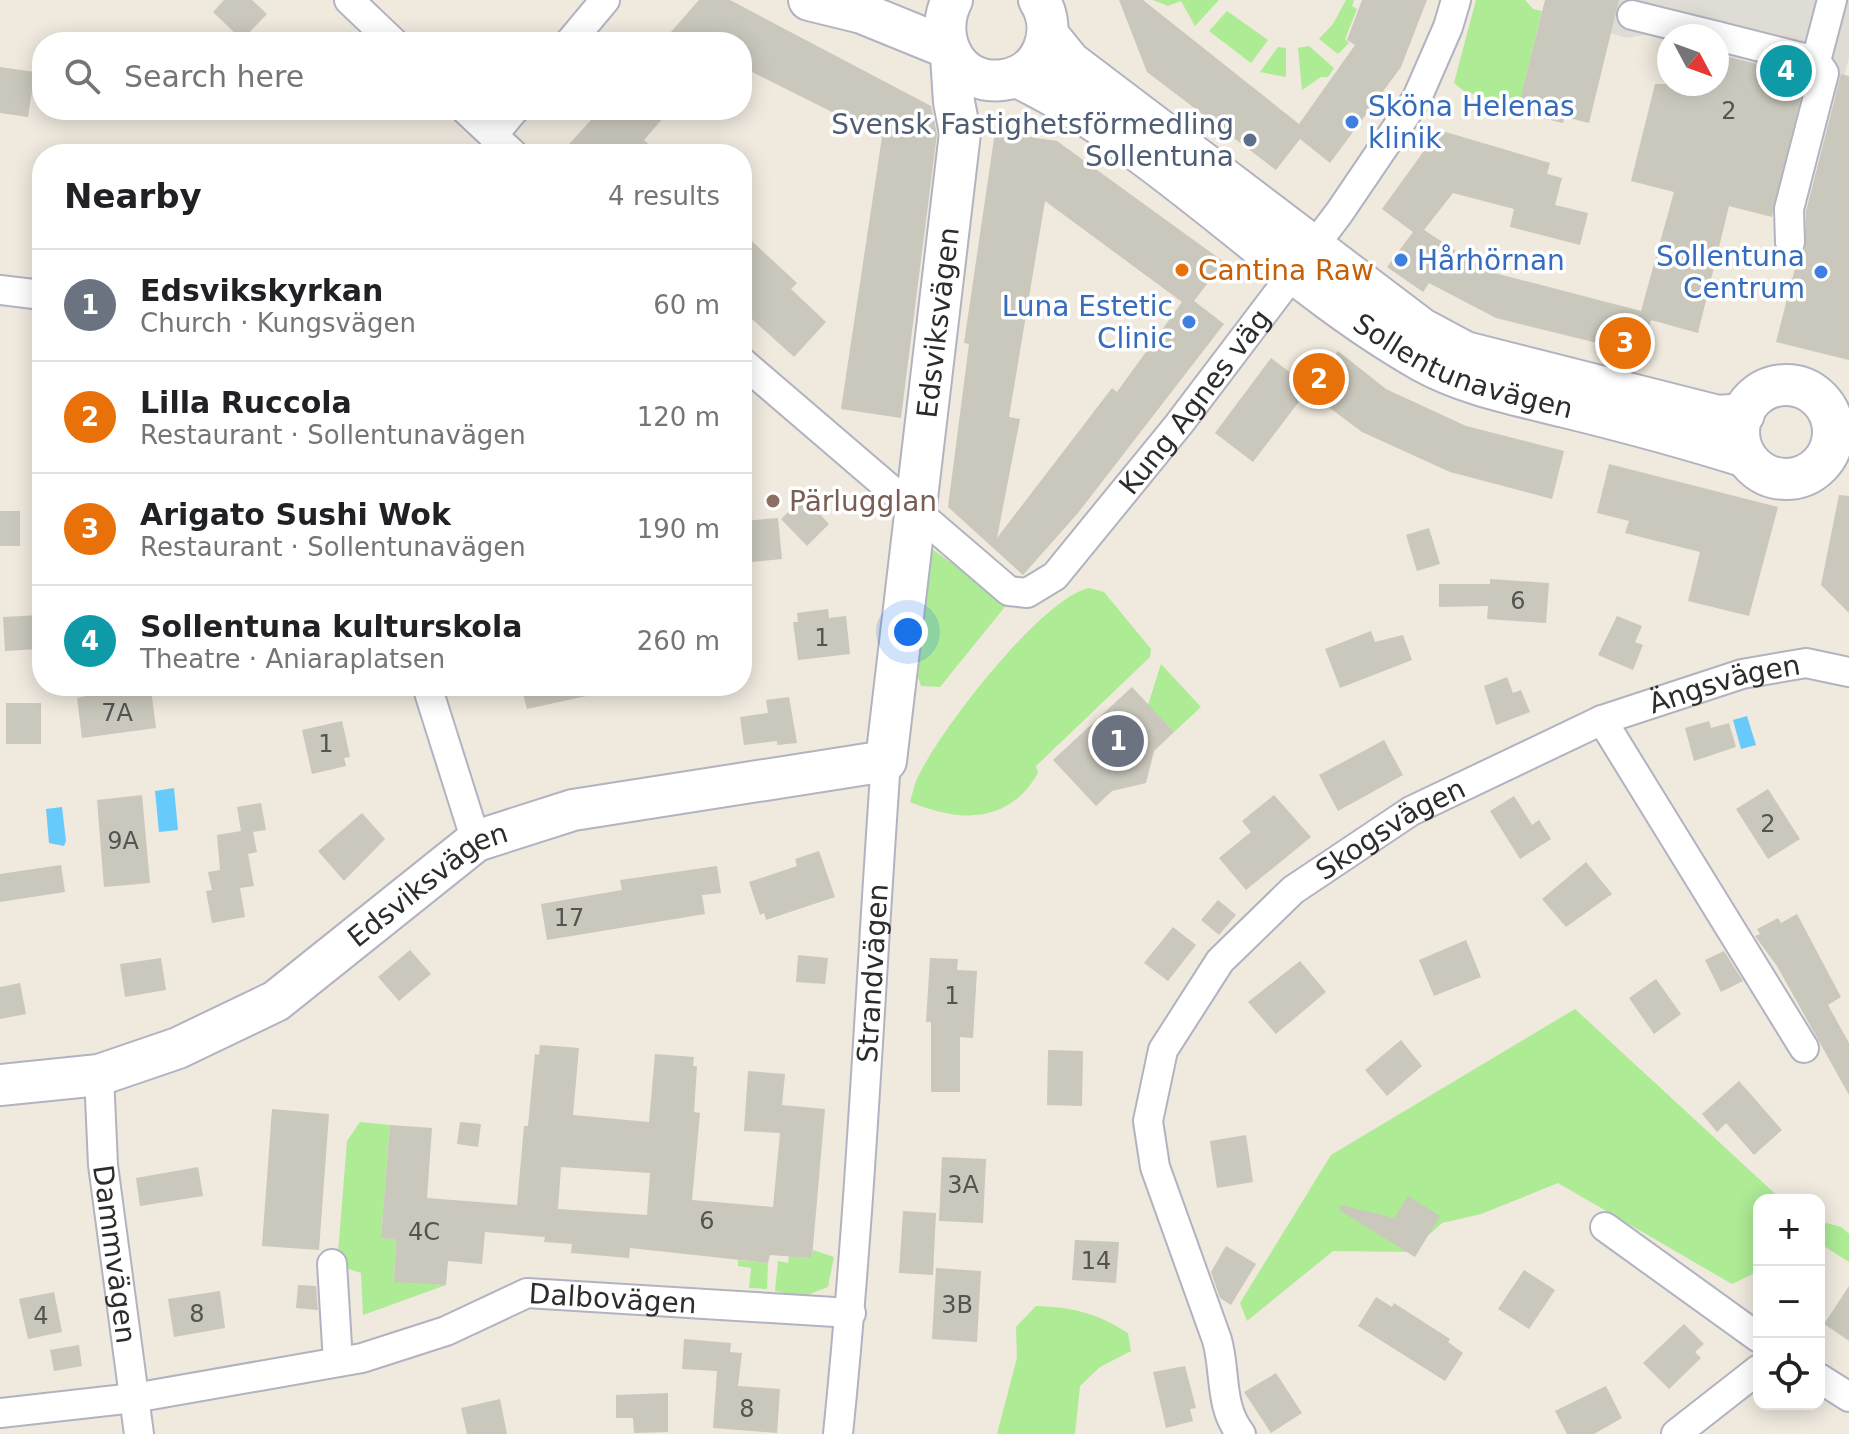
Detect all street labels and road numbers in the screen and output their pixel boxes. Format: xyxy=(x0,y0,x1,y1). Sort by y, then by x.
street label: Edsviksvägen xyxy=(911,225,966,420)
street label: Kung Agnes väg xyxy=(1112,303,1277,501)
street label: Sollentunavägen xyxy=(1347,306,1576,425)
street label: Ängsvägen xyxy=(1645,648,1803,721)
street label: Skogsvägen xyxy=(1310,772,1471,887)
street label: Edsviksvägen xyxy=(341,816,512,954)
street label: Strandvägen xyxy=(851,883,895,1064)
street label: Dammvägen xyxy=(86,1163,143,1345)
street label: Dalbovägen xyxy=(528,1277,698,1320)

